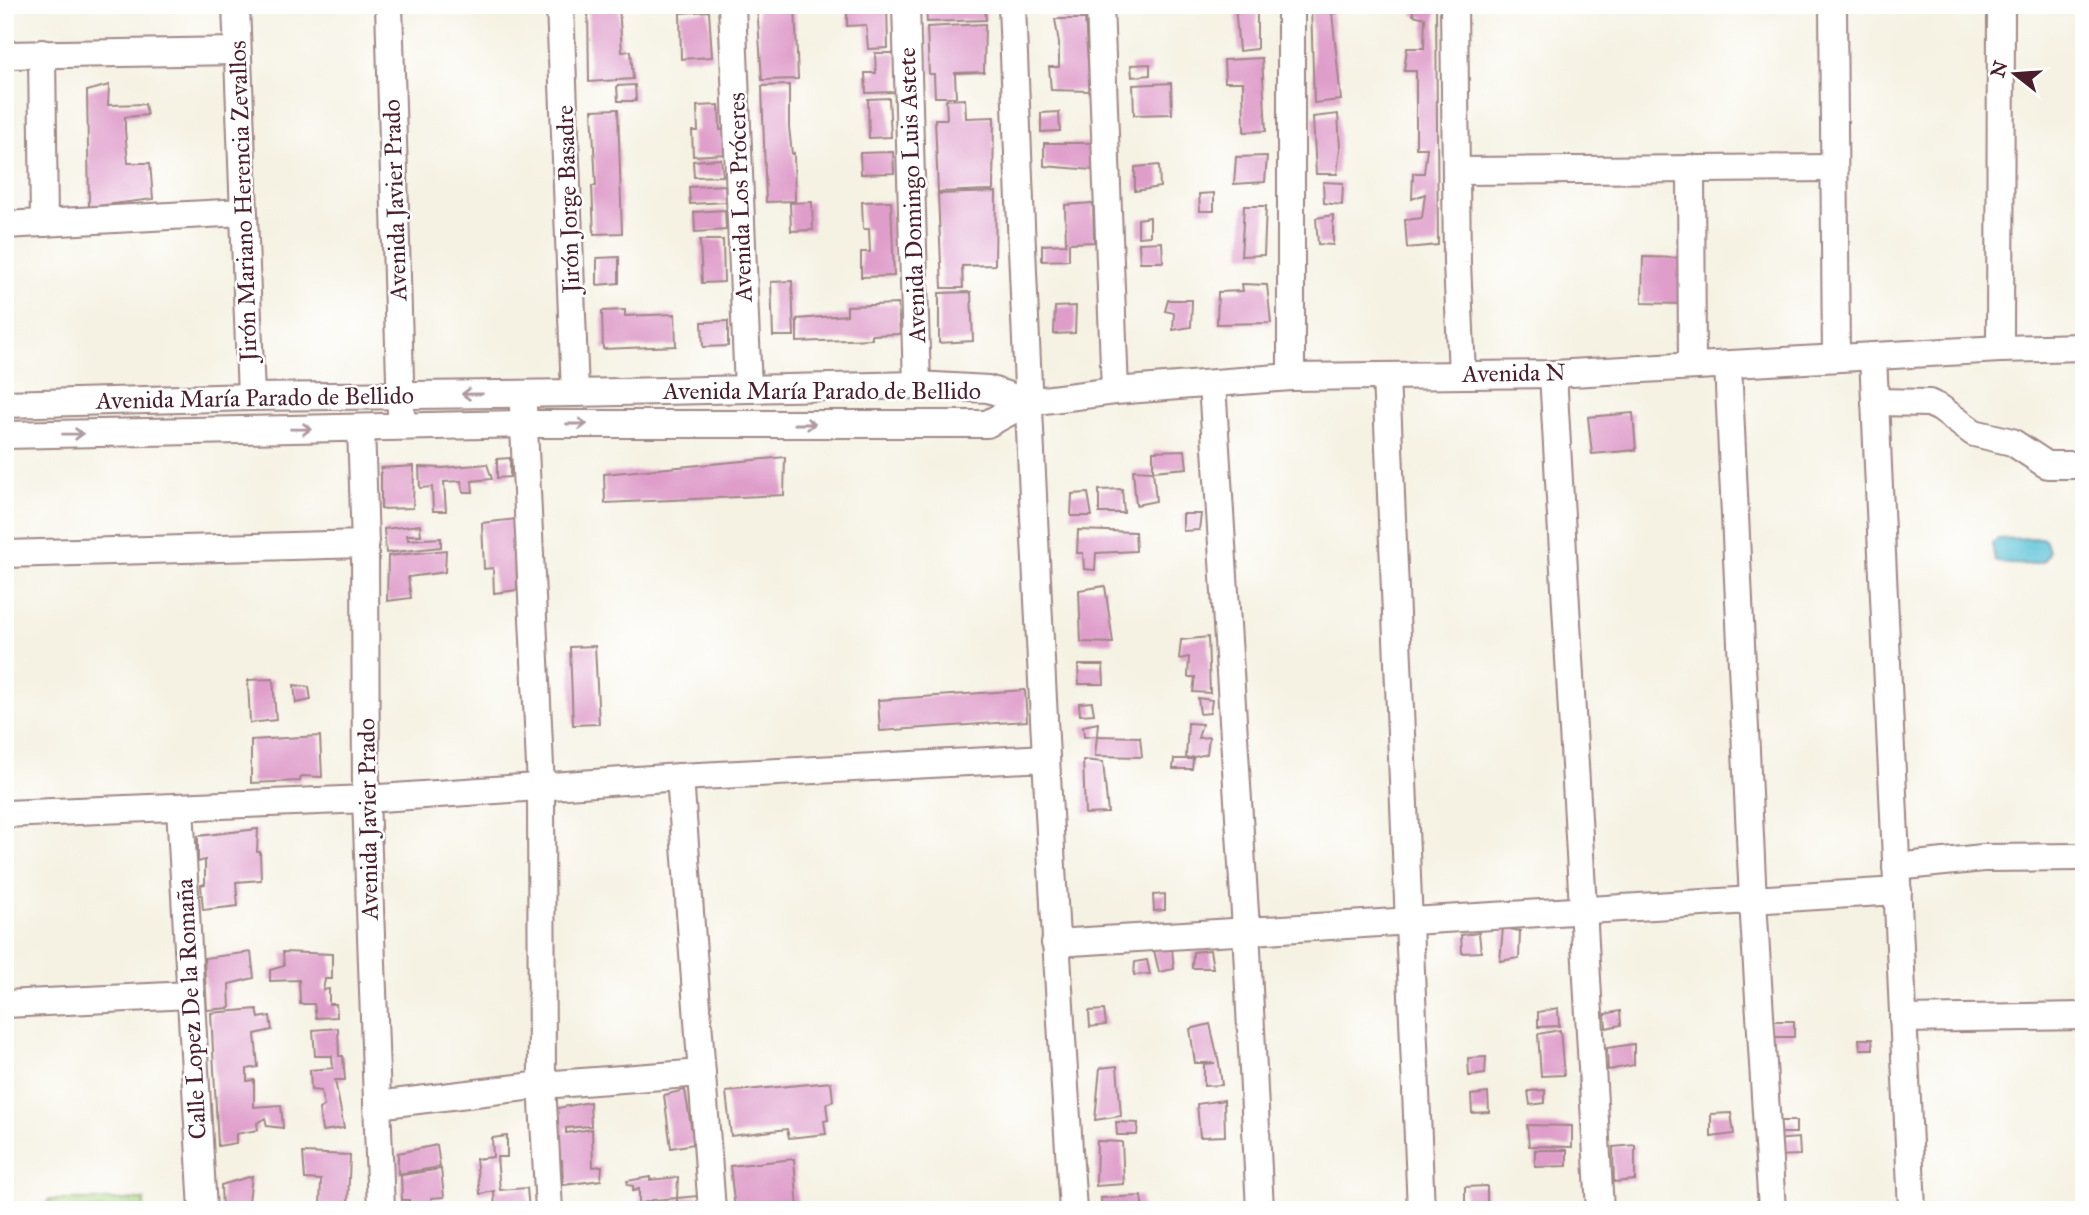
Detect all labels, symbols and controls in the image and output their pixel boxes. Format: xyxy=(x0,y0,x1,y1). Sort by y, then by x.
north arrow xyxy=(1980,38,2050,108)
street label: Jirón Mariano Herencia Zevallos xyxy=(222,40,264,365)
street label: Avenida Domingo Luis Astete xyxy=(892,47,932,344)
text: N xyxy=(1986,58,2013,80)
street label: Avenida Los Próceres xyxy=(721,92,759,303)
street label: Avenida Javier Prado xyxy=(376,99,414,302)
street label: Jirón Jorge Basadre xyxy=(550,104,586,297)
street label: Avenida N xyxy=(1461,357,1566,389)
street label: Avenida María Parado de Bellido xyxy=(662,376,981,406)
street label: Avenida María Parado de Bellido xyxy=(95,380,414,416)
one-way arrow xyxy=(461,388,484,401)
one-way arrow xyxy=(566,417,589,431)
one-way arrow xyxy=(793,417,816,431)
one-way arrow xyxy=(289,422,312,436)
one-way arrow xyxy=(62,427,85,440)
street label: Avenida Javier Prado xyxy=(351,718,385,921)
street label: Calle Lopez De la Romaña xyxy=(169,877,213,1140)

